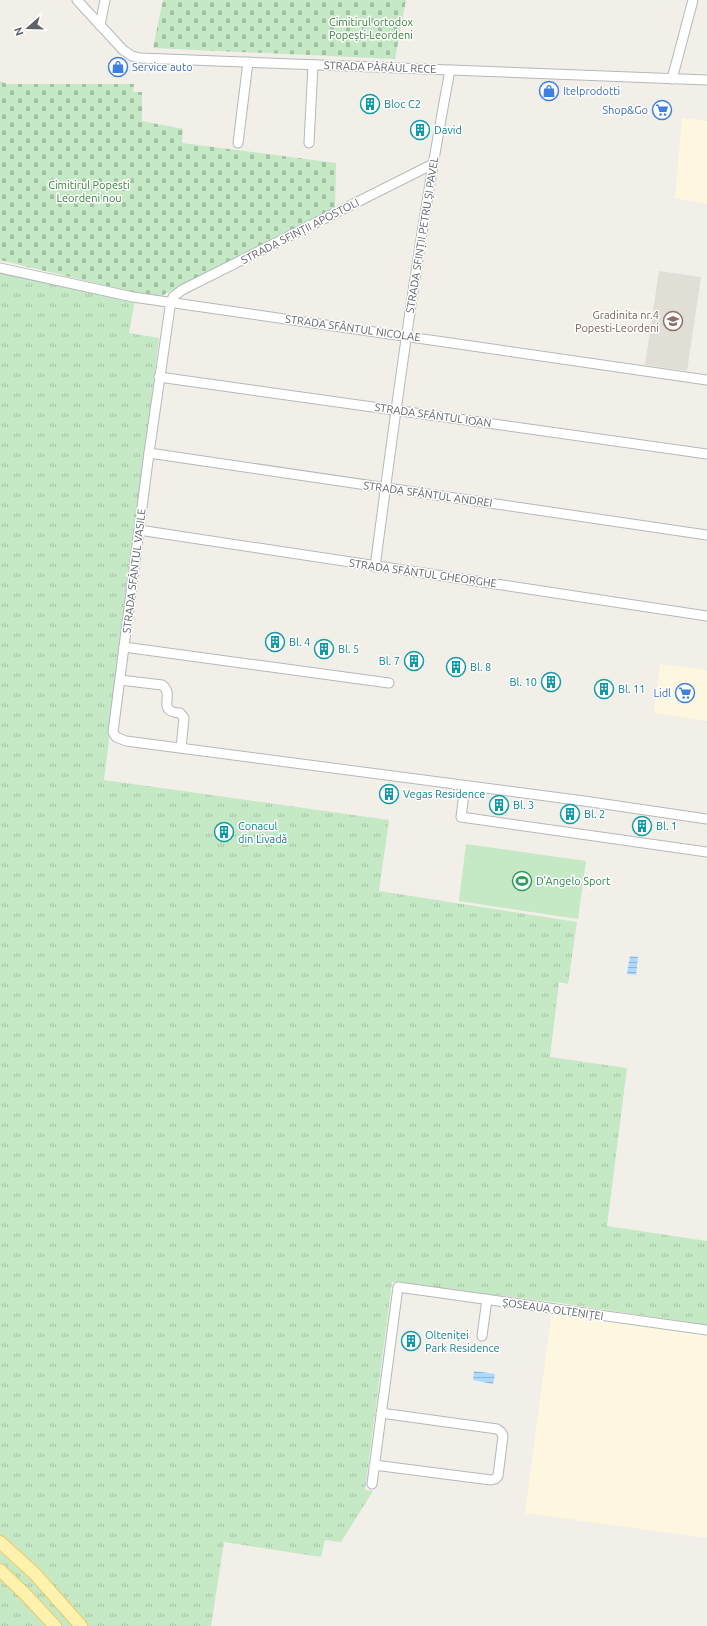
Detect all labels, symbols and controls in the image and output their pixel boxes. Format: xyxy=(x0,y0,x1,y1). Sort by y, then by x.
north arrow xyxy=(8,8,48,48)
park label: Cimitirul ortodox Popești-Leordeni xyxy=(329,16,413,41)
text: N xyxy=(12,26,26,37)
shop icon: Service auto xyxy=(107,56,129,78)
street label: STRADA PÂRÂUL RECE xyxy=(324,58,436,75)
place label: Service auto xyxy=(132,61,193,73)
shop icon: Itelprodotti xyxy=(538,80,560,102)
place label: Itelprodotti xyxy=(563,85,620,97)
building icon: Bloc C2 xyxy=(359,93,381,115)
place label: Bloc C2 xyxy=(384,98,421,110)
supermarket icon: Shop&Go xyxy=(651,99,673,121)
place label: Shop&Go xyxy=(602,104,648,116)
building icon: David xyxy=(409,119,431,141)
place label: David xyxy=(434,124,462,136)
street label: STRADA SFINȚII PETRU ȘI PAVEL xyxy=(404,155,440,314)
park label: Cimitirul Popesti Leordeni nou xyxy=(48,179,130,204)
street label: STRADA SFINȚII APOSTOLI xyxy=(239,196,361,266)
place label: Gradinita nr.4 Popesti-Leordeni xyxy=(575,309,659,334)
school or university icon: Gradinita nr.4 Popesti-Leordeni xyxy=(662,310,684,332)
street label: STRADA SFÂNTUL NICOLAE xyxy=(285,312,422,343)
street label: STRADA SFÂNTUL IOAN xyxy=(374,400,492,429)
street label: STRADA SFÂNTUL ANDREI xyxy=(363,478,493,509)
street label: STRADA SFÂNTUL VASILE xyxy=(119,508,148,634)
street label: STRADA SFÂNTUL GHEORGHE xyxy=(348,556,498,589)
building icon: Bl. 4 xyxy=(264,631,286,653)
place label: Bl. 4 xyxy=(289,636,310,648)
building icon: Bl. 5 xyxy=(313,638,335,660)
place label: Bl. 5 xyxy=(338,643,359,655)
building icon: Bl. 7 xyxy=(403,650,425,672)
place label: Bl. 7 xyxy=(379,655,400,667)
building icon: Bl. 8 xyxy=(445,656,467,678)
place label: Bl. 8 xyxy=(470,661,491,673)
building icon: Bl. 10 xyxy=(540,671,562,693)
place label: Bl. 10 xyxy=(509,676,537,688)
building icon: Bl. 11 xyxy=(593,678,615,700)
supermarket icon: Lidl xyxy=(674,682,696,704)
place label: Bl. 11 xyxy=(618,683,646,695)
place label: Lidl xyxy=(653,687,671,699)
building icon: Vegas Residence xyxy=(378,783,400,805)
place label: Vegas Residence xyxy=(403,788,485,800)
building icon: Bl. 3 xyxy=(488,794,510,816)
place label: Bl. 3 xyxy=(513,799,534,811)
building icon: Bl. 2 xyxy=(559,803,581,825)
place label: Bl. 2 xyxy=(584,808,605,820)
building icon: Bl. 1 xyxy=(631,815,653,837)
place label: Conacul din Livadă xyxy=(238,820,287,845)
place label: Bl. 1 xyxy=(656,820,677,832)
building icon: Conacul din Livadă xyxy=(213,821,235,843)
sports icon: D'Angelo Sport xyxy=(511,870,533,892)
place label: D'Angelo Sport xyxy=(536,875,611,887)
street label: ȘOSEAUA OLTENIȚEI xyxy=(502,1296,604,1322)
place label: Olteniței Park Residence xyxy=(425,1329,500,1354)
building icon: Olteniței Park Residence xyxy=(400,1330,422,1352)

